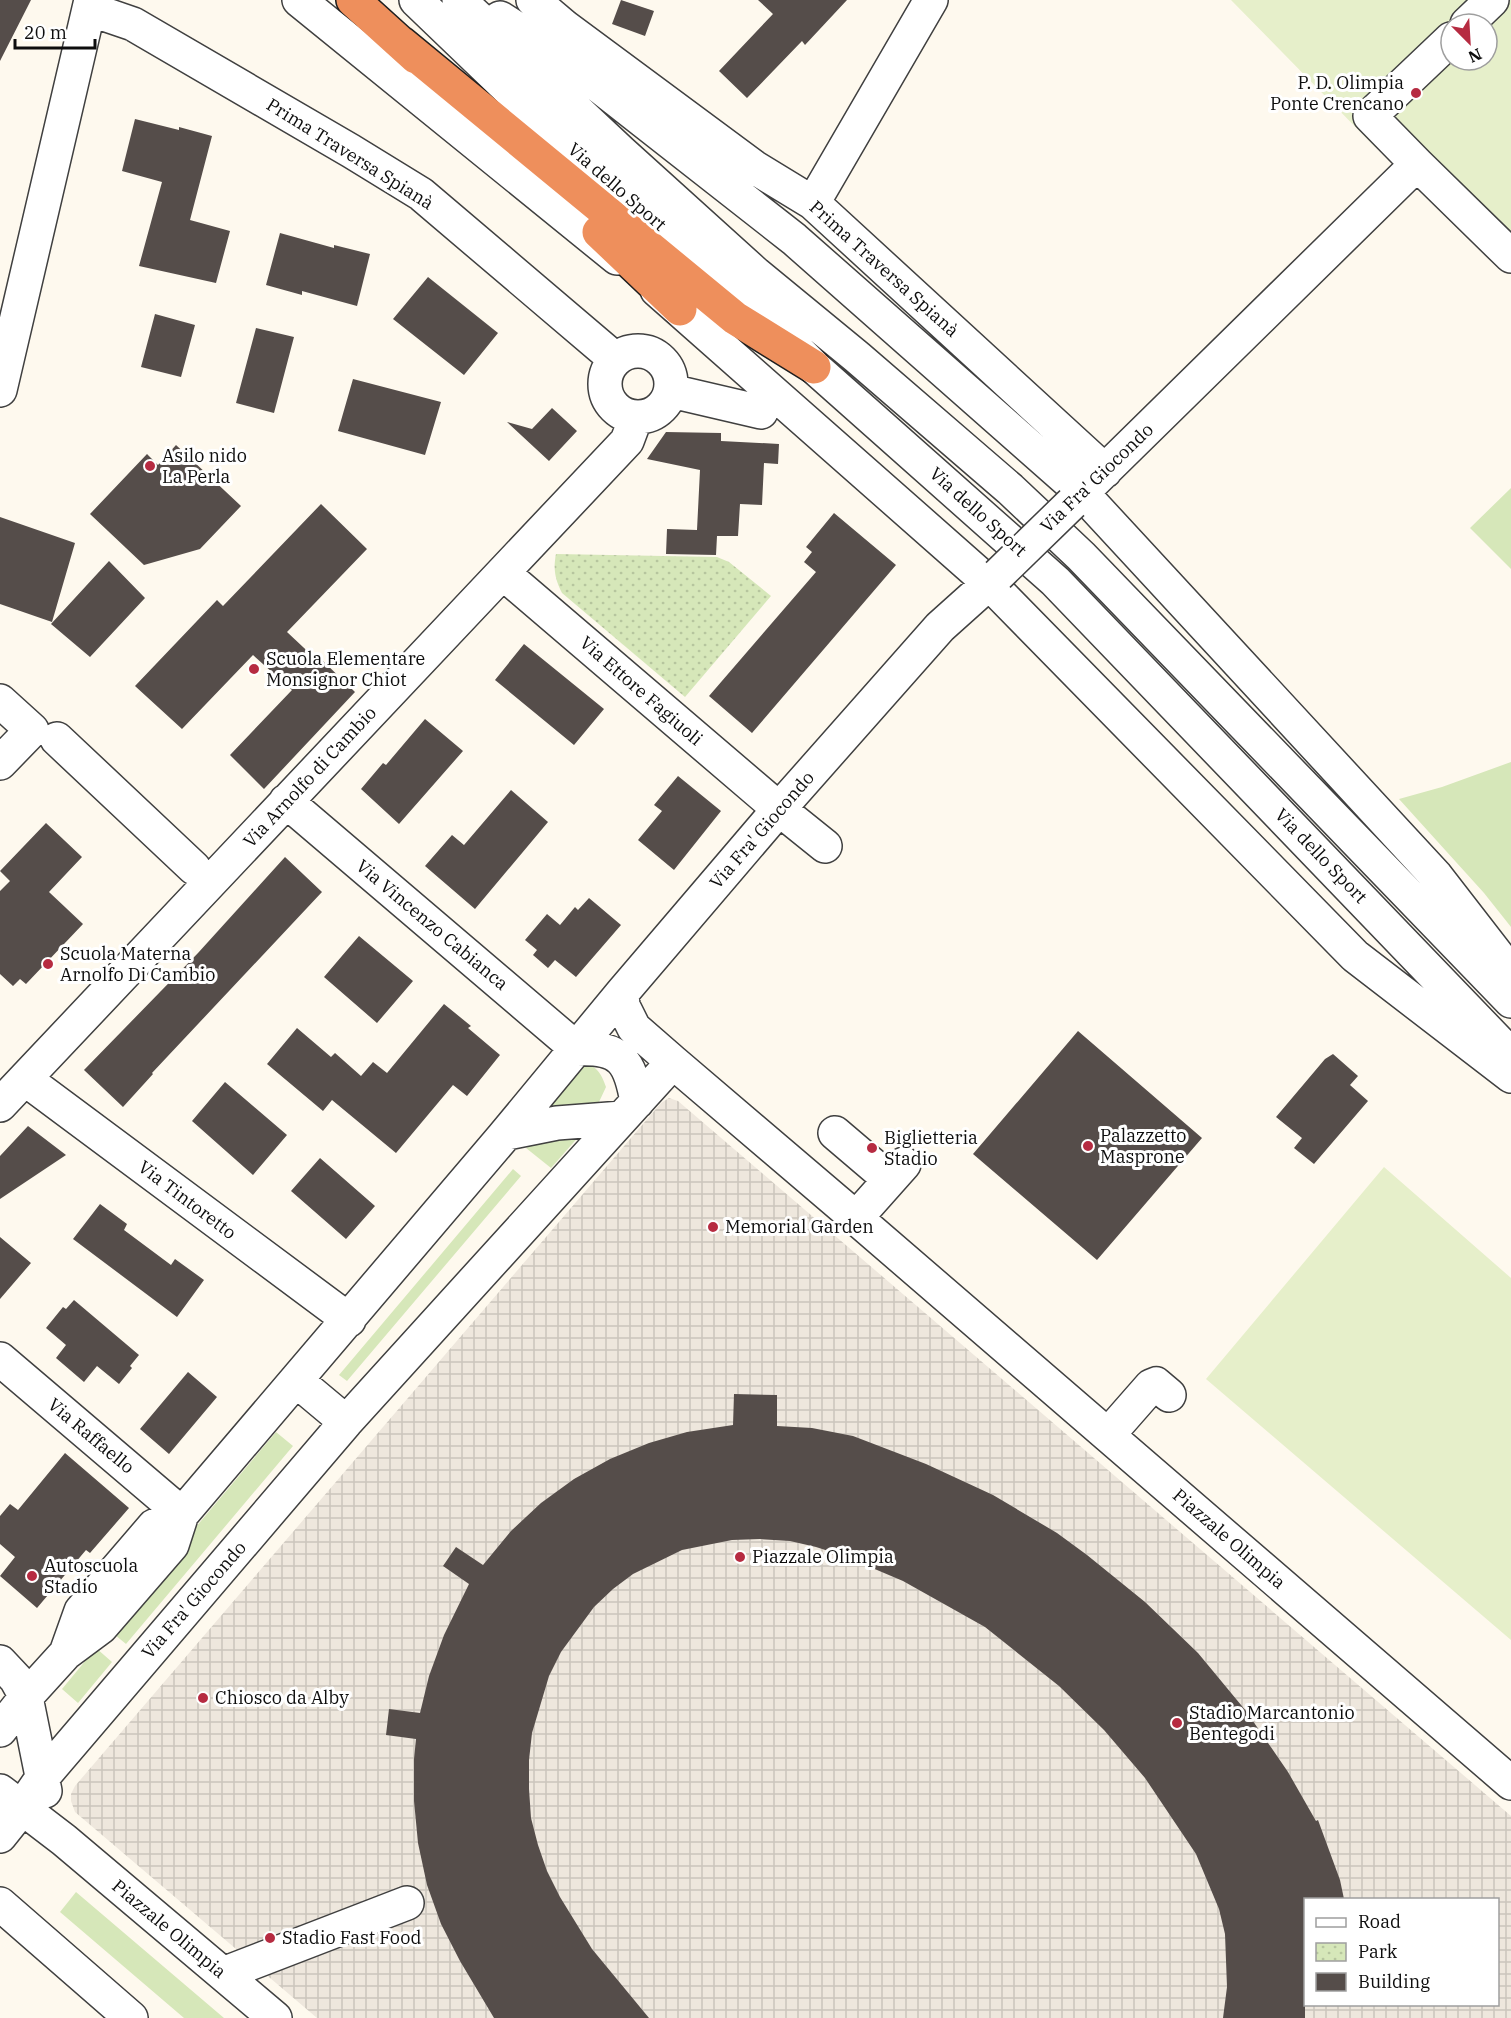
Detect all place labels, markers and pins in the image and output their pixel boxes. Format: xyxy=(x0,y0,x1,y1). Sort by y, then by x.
place label: P. D. Olimpia Ponte Crencano xyxy=(1270,71,1404,115)
marker: P. D. Olimpia Ponte Crencano xyxy=(1409,86,1423,100)
place label: Asilo nido La Perla xyxy=(162,444,247,488)
marker: Asilo nido La Perla xyxy=(143,459,157,473)
place label: Scuola Elementare Monsignor Chiot xyxy=(266,647,425,691)
marker: Scuola Elementare Monsignor Chiot xyxy=(247,662,261,676)
place label: Scuola Materna Arnolfo Di Cambio xyxy=(60,942,215,986)
marker: Scuola Materna Arnolfo Di Cambio xyxy=(41,957,55,971)
place label: Palazzetto Masprone xyxy=(1100,1124,1186,1168)
place label: Biglietteria Stadio xyxy=(884,1126,978,1170)
marker: Palazzetto Masprone xyxy=(1081,1139,1095,1153)
marker: Biglietteria Stadio xyxy=(865,1141,879,1155)
place label: Memorial Garden xyxy=(725,1215,874,1238)
marker: Memorial Garden xyxy=(706,1220,720,1234)
place label: Piazzale Olimpia xyxy=(752,1545,894,1568)
marker: Piazzale Olimpia xyxy=(733,1550,747,1564)
place label: Autoscuola Stadio xyxy=(44,1554,138,1598)
marker: Autoscuola Stadio xyxy=(25,1569,39,1583)
place label: Chiosco da Alby xyxy=(215,1686,349,1709)
marker: Chiosco da Alby xyxy=(196,1691,210,1705)
place label: Stadio Marcantonio Bentegodi xyxy=(1189,1701,1355,1745)
marker: Stadio Marcantonio Bentegodi xyxy=(1170,1716,1184,1730)
place label: Stadio Fast Food xyxy=(282,1926,421,1949)
marker: Stadio Fast Food xyxy=(263,1931,277,1945)

